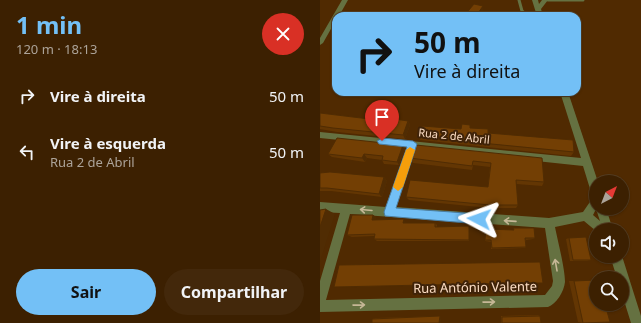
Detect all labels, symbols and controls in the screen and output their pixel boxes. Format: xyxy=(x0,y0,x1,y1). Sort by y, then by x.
text: 1 min xyxy=(16,8,82,41)
button: close xyxy=(262,13,304,55)
text: 50 m xyxy=(414,23,481,61)
icon: right xyxy=(348,28,400,80)
text: 120 m · 18:13 xyxy=(16,40,97,58)
text: Vire à direita xyxy=(414,59,520,83)
icon: right xyxy=(16,85,38,107)
text: Vire à direita xyxy=(50,86,146,106)
text: 50 m xyxy=(269,86,304,106)
pin xyxy=(365,100,399,141)
icon: arrive xyxy=(371,106,393,128)
street label: Rua 2 de Abril xyxy=(418,124,490,147)
text: Vire à esquerda xyxy=(50,133,166,153)
icon: left xyxy=(16,141,38,163)
text: 50 m xyxy=(269,142,304,162)
text: Rua 2 de Abril xyxy=(50,153,135,171)
north arrow xyxy=(589,175,629,215)
map controls xyxy=(589,175,629,311)
position arrow xyxy=(458,198,500,240)
one-way arrow xyxy=(360,206,373,214)
one-way arrow xyxy=(504,218,517,225)
button: sound xyxy=(589,223,629,263)
one-way arrow xyxy=(552,259,560,272)
button: Sair xyxy=(16,269,156,315)
button: Compartilhar xyxy=(164,269,304,315)
button: search xyxy=(589,271,629,311)
street label: Rua António Valente xyxy=(413,277,537,297)
one-way arrow xyxy=(482,298,495,306)
one-way arrow xyxy=(352,301,365,309)

